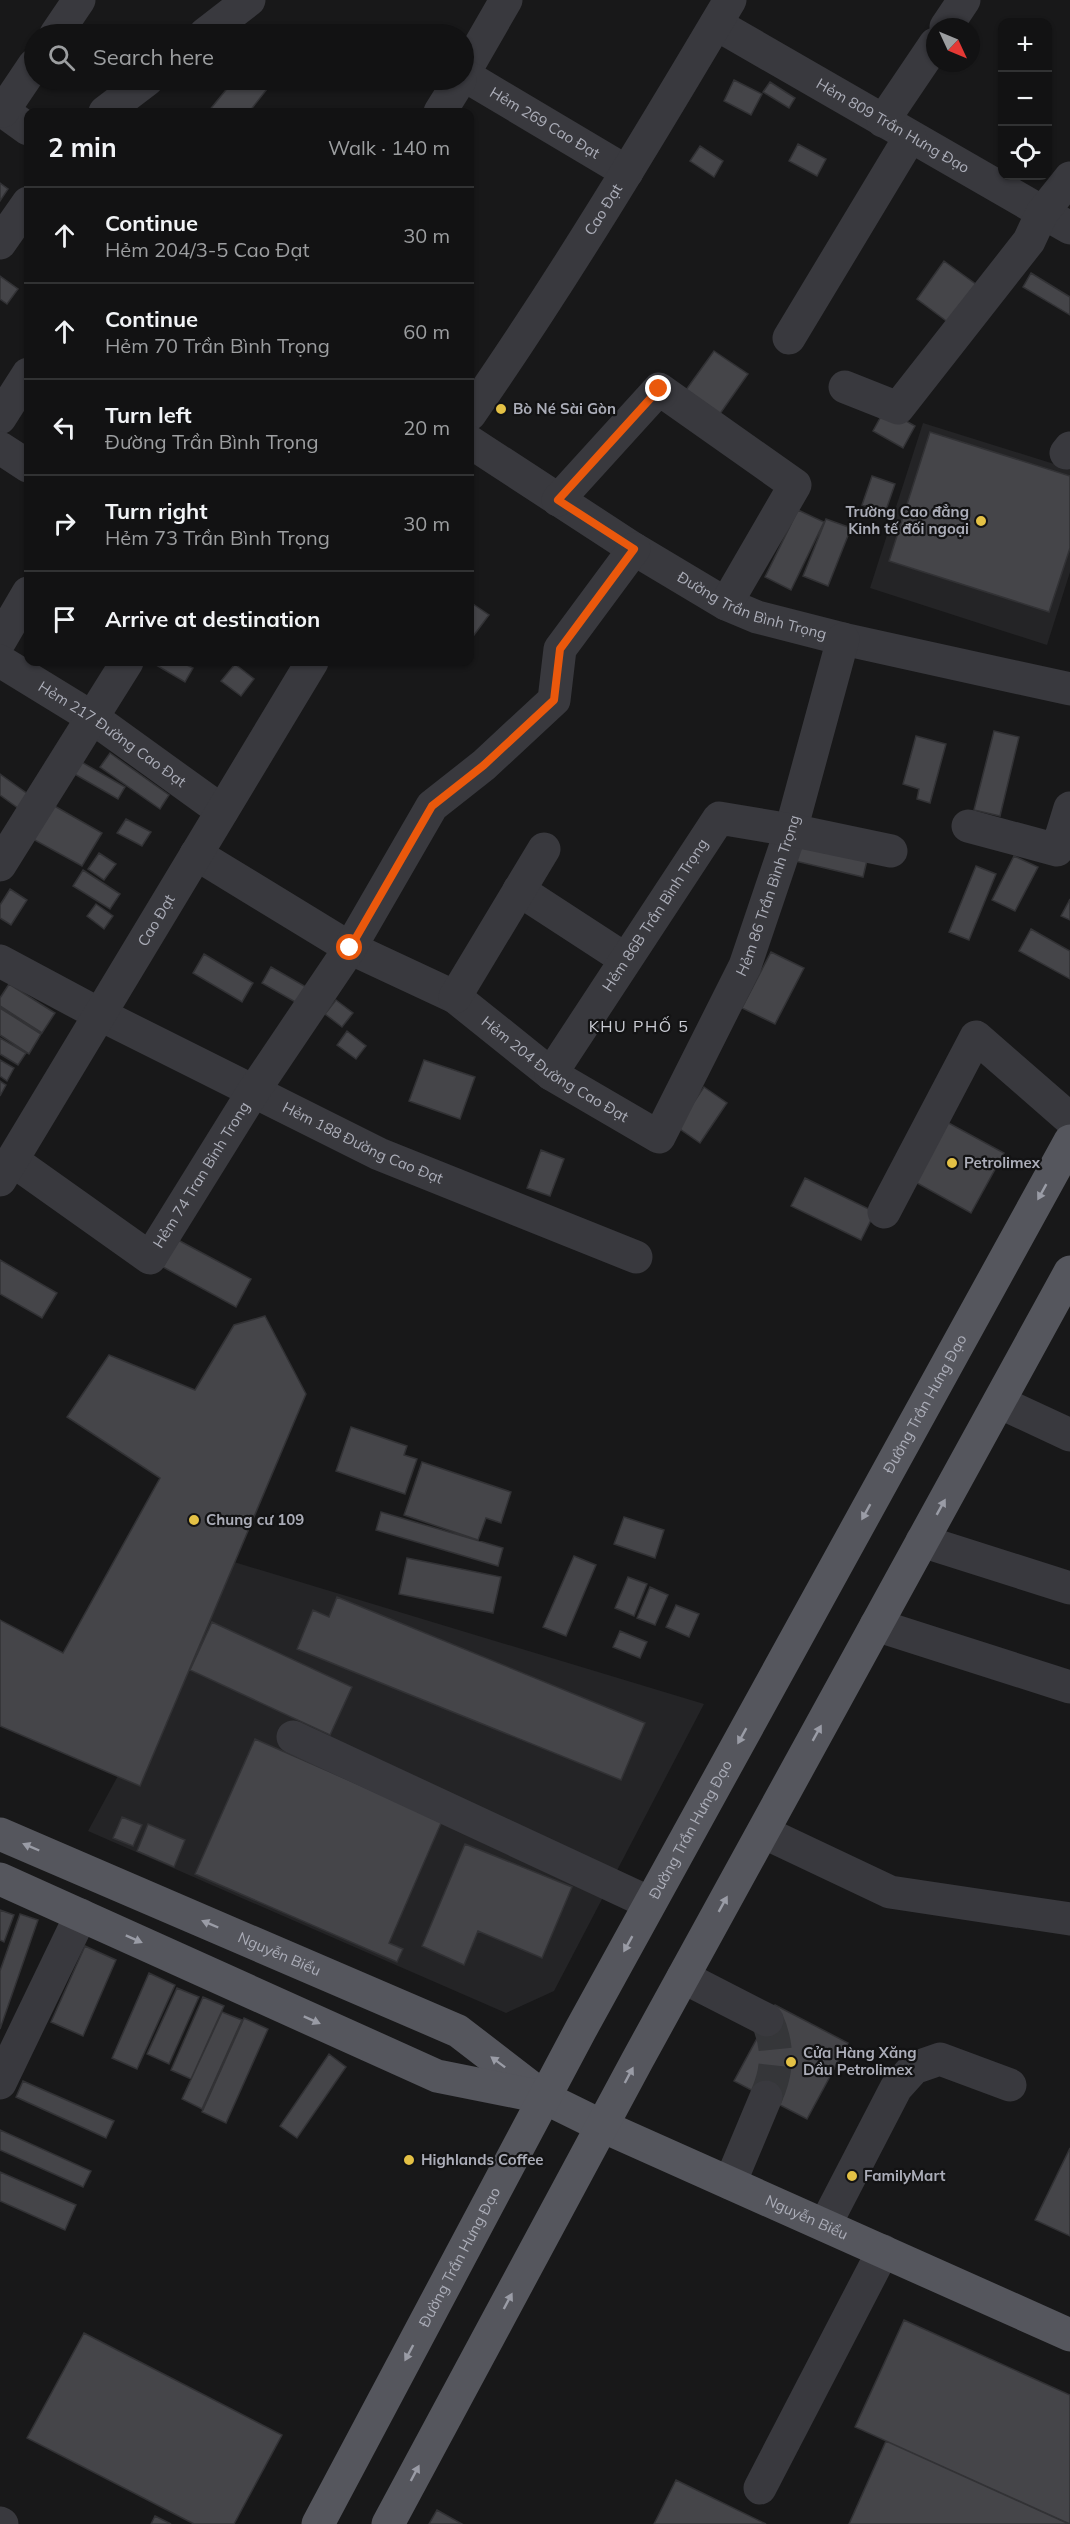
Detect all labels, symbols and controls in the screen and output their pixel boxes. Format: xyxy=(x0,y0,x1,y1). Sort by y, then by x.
north arrow xyxy=(926,18,980,72)
map controls xyxy=(998,18,1052,180)
button: + xyxy=(998,18,1052,72)
search box xyxy=(24,24,474,90)
icon: search xyxy=(45,41,78,74)
text: Search here xyxy=(93,43,214,71)
button: − xyxy=(998,72,1052,126)
street label: Hẻm 809 Trần Hưng Đạo xyxy=(813,74,973,177)
street label: Hẻm 269 Cao Đạt xyxy=(487,83,604,163)
button: locate xyxy=(998,126,1052,180)
text: 2 min xyxy=(48,131,117,164)
text: Walk · 140 m xyxy=(328,135,450,160)
street label: Cao Đạt xyxy=(580,180,626,239)
text: Continue xyxy=(105,209,198,237)
icon: ahead xyxy=(48,219,81,252)
text: 30 m xyxy=(403,223,450,248)
text: Hẻm 204/3-5 Cao Đạt xyxy=(105,237,309,262)
text: Continue xyxy=(105,305,198,333)
icon: ahead xyxy=(48,315,81,348)
text: 60 m xyxy=(403,319,450,344)
text: Hẻm 70 Trần Bình Trọng xyxy=(105,333,330,358)
route end xyxy=(645,375,671,401)
place label: Bò Né Sài Gòn xyxy=(513,399,616,418)
text: Turn left xyxy=(105,401,192,429)
marker: Bò Né Sài Gòn xyxy=(494,402,508,416)
icon: left xyxy=(48,411,81,444)
text: 20 m xyxy=(403,415,450,440)
text: Đường Trần Bình Trọng xyxy=(105,429,319,454)
text: Turn right xyxy=(105,497,208,525)
place label: Trường Cao đẳng Kinh tế đối ngoại xyxy=(845,502,969,538)
icon: right xyxy=(48,507,81,540)
text: 30 m xyxy=(403,511,450,536)
marker: Trường Cao đẳng Kinh tế đối ngoại xyxy=(974,514,988,528)
text: Hẻm 73 Trần Bình Trọng xyxy=(105,525,330,550)
street label: Đường Trần Bình Trọng xyxy=(674,567,829,643)
icon: arrive xyxy=(48,603,81,636)
text: Arrive at destination xyxy=(105,605,320,633)
street label: Hẻm 217 Đường Cao Đạt xyxy=(35,677,190,791)
street label: Hẻm 86 Trần Bình Trọng xyxy=(731,813,804,979)
street label: Hẻm 86B Trần Bình Trọng xyxy=(598,835,712,995)
street label: Cao Đạt xyxy=(133,891,179,950)
route start xyxy=(336,934,362,960)
street label: Hẻm 204 Đường Cao Đạt xyxy=(478,1012,632,1126)
district label: KHU PHỐ 5 xyxy=(589,1016,689,1036)
street label: Hẻm 188 Đường Cao Đạt xyxy=(279,1097,446,1188)
street label: Hẻm 74 Tran Binh Trong xyxy=(149,1098,254,1251)
place label: Petrolimex xyxy=(964,1153,1041,1172)
marker: Petrolimex xyxy=(945,1156,959,1170)
one-way arrow xyxy=(1037,1184,1047,1201)
street label: Đường Trần Hưng Đạo xyxy=(879,1331,971,1477)
one-way arrow xyxy=(936,1498,946,1515)
one-way arrow xyxy=(861,1504,871,1521)
place label: Chung cư 109 xyxy=(206,1510,304,1529)
marker: Chung cư 109 xyxy=(187,1513,201,1527)
one-way arrow xyxy=(812,1724,822,1741)
one-way arrow xyxy=(737,1728,747,1745)
street label: Đường Trần Hưng Đạo xyxy=(644,1757,736,1902)
one-way arrow xyxy=(21,1842,39,1852)
one-way arrow xyxy=(718,1896,729,1912)
one-way arrow xyxy=(200,1919,218,1929)
street label: Nguyễn Biểu xyxy=(235,1927,324,1980)
one-way arrow xyxy=(126,1935,143,1944)
one-way arrow xyxy=(623,1936,633,1953)
one-way arrow xyxy=(303,2015,321,2025)
place label: Cửa Hàng Xăng Dầu Petrolimex xyxy=(803,2043,917,2079)
marker: Cửa Hàng Xăng Dầu Petrolimex xyxy=(784,2055,798,2069)
one-way arrow xyxy=(491,2056,507,2068)
one-way arrow xyxy=(624,2066,634,2083)
place label: Highlands Coffee xyxy=(421,2150,544,2169)
marker: Highlands Coffee xyxy=(402,2153,416,2167)
place label: FamilyMart xyxy=(864,2166,946,2185)
marker: FamilyMart xyxy=(845,2169,859,2183)
street label: Đường Trần Hưng Đạo xyxy=(414,2184,504,2330)
street label: Nguyễn Biểu xyxy=(763,2190,851,2244)
one-way arrow xyxy=(503,2292,513,2309)
one-way arrow xyxy=(404,2345,414,2362)
one-way arrow xyxy=(410,2464,420,2481)

